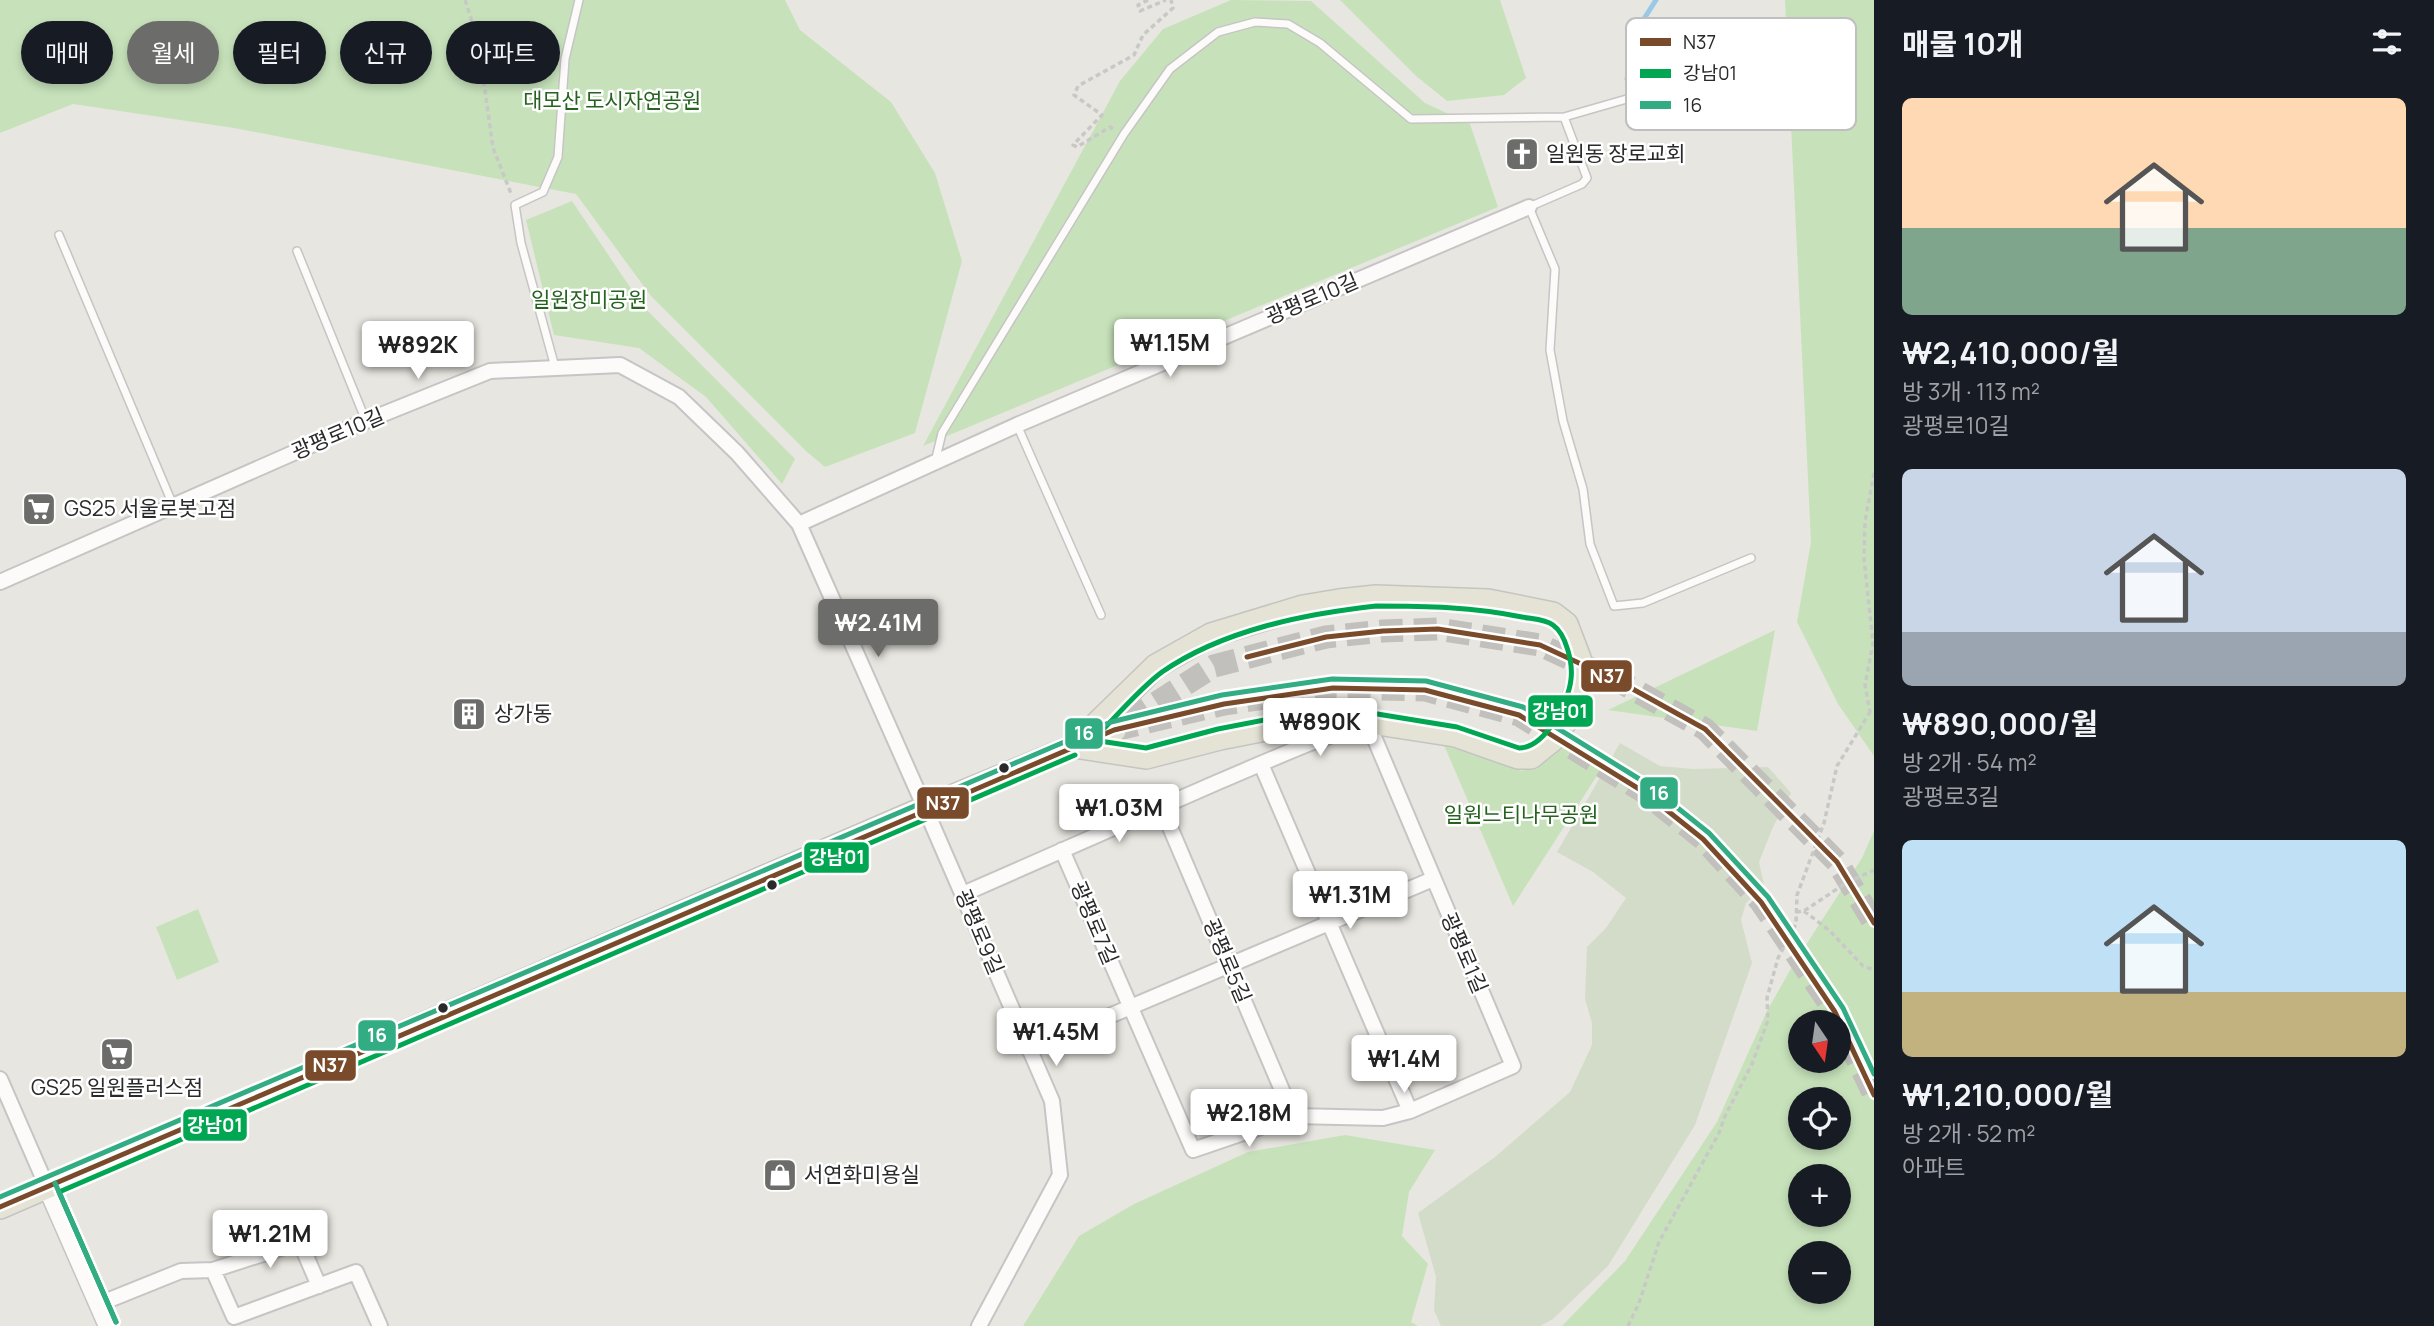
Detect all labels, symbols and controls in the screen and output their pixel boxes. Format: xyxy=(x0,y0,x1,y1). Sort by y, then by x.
legend xyxy=(1626,18,1856,130)
chip: 매매 xyxy=(21,21,113,84)
chip: 월세 xyxy=(127,21,219,84)
chip: 필터 xyxy=(233,21,326,84)
chip: 신규 xyxy=(340,21,432,84)
chip: 아파트 xyxy=(446,21,560,84)
text: 매물 10개 xyxy=(1902,23,2024,64)
icon: filters xyxy=(2368,23,2406,61)
text: N37 xyxy=(1683,29,1716,55)
text: 강남01 xyxy=(1683,60,1737,86)
park label: 대모산 도시자연공원 xyxy=(523,86,701,114)
text: 16 xyxy=(1683,92,1702,118)
church icon: 일원동 장로교회 xyxy=(1503,135,1541,173)
place label: 일원동 장로교회 xyxy=(1546,139,1685,167)
icon: home xyxy=(2091,144,2217,270)
street label: 광평로10길 xyxy=(1261,266,1362,330)
park label: 일원장미공원 xyxy=(531,285,647,313)
pin: ₩1.15M xyxy=(1113,320,1227,379)
pin: ₩892K xyxy=(369,322,467,381)
text: ₩1.15M xyxy=(1130,326,1210,358)
text: ₩892K xyxy=(378,328,458,360)
text: ₩2,410,000/월 xyxy=(1902,332,2119,373)
text: 방 3개 · 113 m² xyxy=(1902,375,2040,407)
street label: 광평로10길 xyxy=(287,401,388,465)
text: 광평로10길 xyxy=(1902,409,2010,441)
supermarket icon: GS25 서울로봇고점 xyxy=(20,490,58,528)
place label: GS25 서울로봇고점 xyxy=(64,494,236,522)
icon: home xyxy=(2091,515,2217,641)
pin: ₩2.41M xyxy=(821,600,935,659)
text: ₩2.41M xyxy=(834,606,922,638)
line badge: N37 xyxy=(1580,659,1633,693)
text: N37 xyxy=(1590,663,1624,689)
line badge: 강남01 xyxy=(1527,694,1594,728)
building icon: 상가동 xyxy=(450,695,488,733)
pin: ₩890K xyxy=(1271,698,1369,758)
text: 강남01 xyxy=(1532,698,1588,724)
place label: 상가동 xyxy=(494,699,552,727)
text: ₩890,000/월 xyxy=(1902,703,2098,744)
text: ₩890K xyxy=(1279,705,1361,737)
line badge: 16 xyxy=(1064,717,1104,750)
text: 16 xyxy=(1074,720,1094,746)
text: 방 2개 · 54 m² xyxy=(1902,746,2037,778)
unlabelled marker xyxy=(997,761,1011,775)
line badge: 16 xyxy=(1639,776,1679,810)
text: 16 xyxy=(1649,780,1669,806)
text: 광평로3길 xyxy=(1902,780,1999,812)
pin: ₩1.03M xyxy=(1062,784,1176,844)
line badge: N37 xyxy=(916,786,970,820)
text: N37 xyxy=(926,790,960,816)
text: ₩1.03M xyxy=(1075,791,1163,823)
park label: 일원느티나무공원 xyxy=(1444,800,1598,828)
line badge: 강남01 xyxy=(803,841,870,874)
text: 강남01 xyxy=(809,844,865,870)
pin: ₩1.31M xyxy=(1293,872,1407,931)
street label: 광평로7길 xyxy=(1065,877,1125,969)
unlabelled marker xyxy=(765,878,779,892)
text: ₩1.31M xyxy=(1309,878,1391,910)
street label: 광평로9길 xyxy=(949,885,1010,979)
icon: home xyxy=(2091,886,2217,1012)
street label: 광평로1길 xyxy=(1435,908,1495,997)
street label: 광평로5길 xyxy=(1198,914,1258,1007)
unlabelled marker xyxy=(436,1001,450,1015)
pin: ₩1.45M xyxy=(999,1009,1113,1068)
north arrow xyxy=(1788,1010,1852,1073)
map controls xyxy=(1788,1010,1851,1304)
text: ₩1.45M xyxy=(1013,1015,1099,1047)
line badge: 16 xyxy=(357,1019,397,1052)
text: 16 xyxy=(367,1022,387,1048)
supermarket icon: GS25 일원플러스점 xyxy=(98,1035,136,1073)
pin: ₩1.4M xyxy=(1355,1036,1453,1095)
text: ₩1.4M xyxy=(1367,1042,1441,1074)
line badge: N37 xyxy=(304,1049,357,1082)
text: N37 xyxy=(313,1052,347,1078)
place label: GS25 일원플러스점 xyxy=(31,1073,203,1101)
text: ₩1,210,000/월 xyxy=(1902,1074,2113,1115)
button: locate xyxy=(1788,1087,1851,1150)
pin: ₩2.18M xyxy=(1192,1090,1306,1149)
text: ₩2.18M xyxy=(1206,1096,1292,1128)
line badge: 강남01 xyxy=(182,1108,248,1142)
text: 강남01 xyxy=(187,1112,243,1138)
text: 방 2개 · 52 m² xyxy=(1902,1117,2035,1149)
text: 아파트 xyxy=(1902,1151,1965,1183)
shop icon: 서연화미용실 xyxy=(761,1156,799,1194)
place label: 서연화미용실 xyxy=(804,1160,920,1188)
button: + xyxy=(1788,1164,1851,1227)
pin: ₩1.21M xyxy=(213,1210,327,1270)
text: ₩1.21M xyxy=(229,1217,311,1249)
button: − xyxy=(1788,1241,1851,1304)

